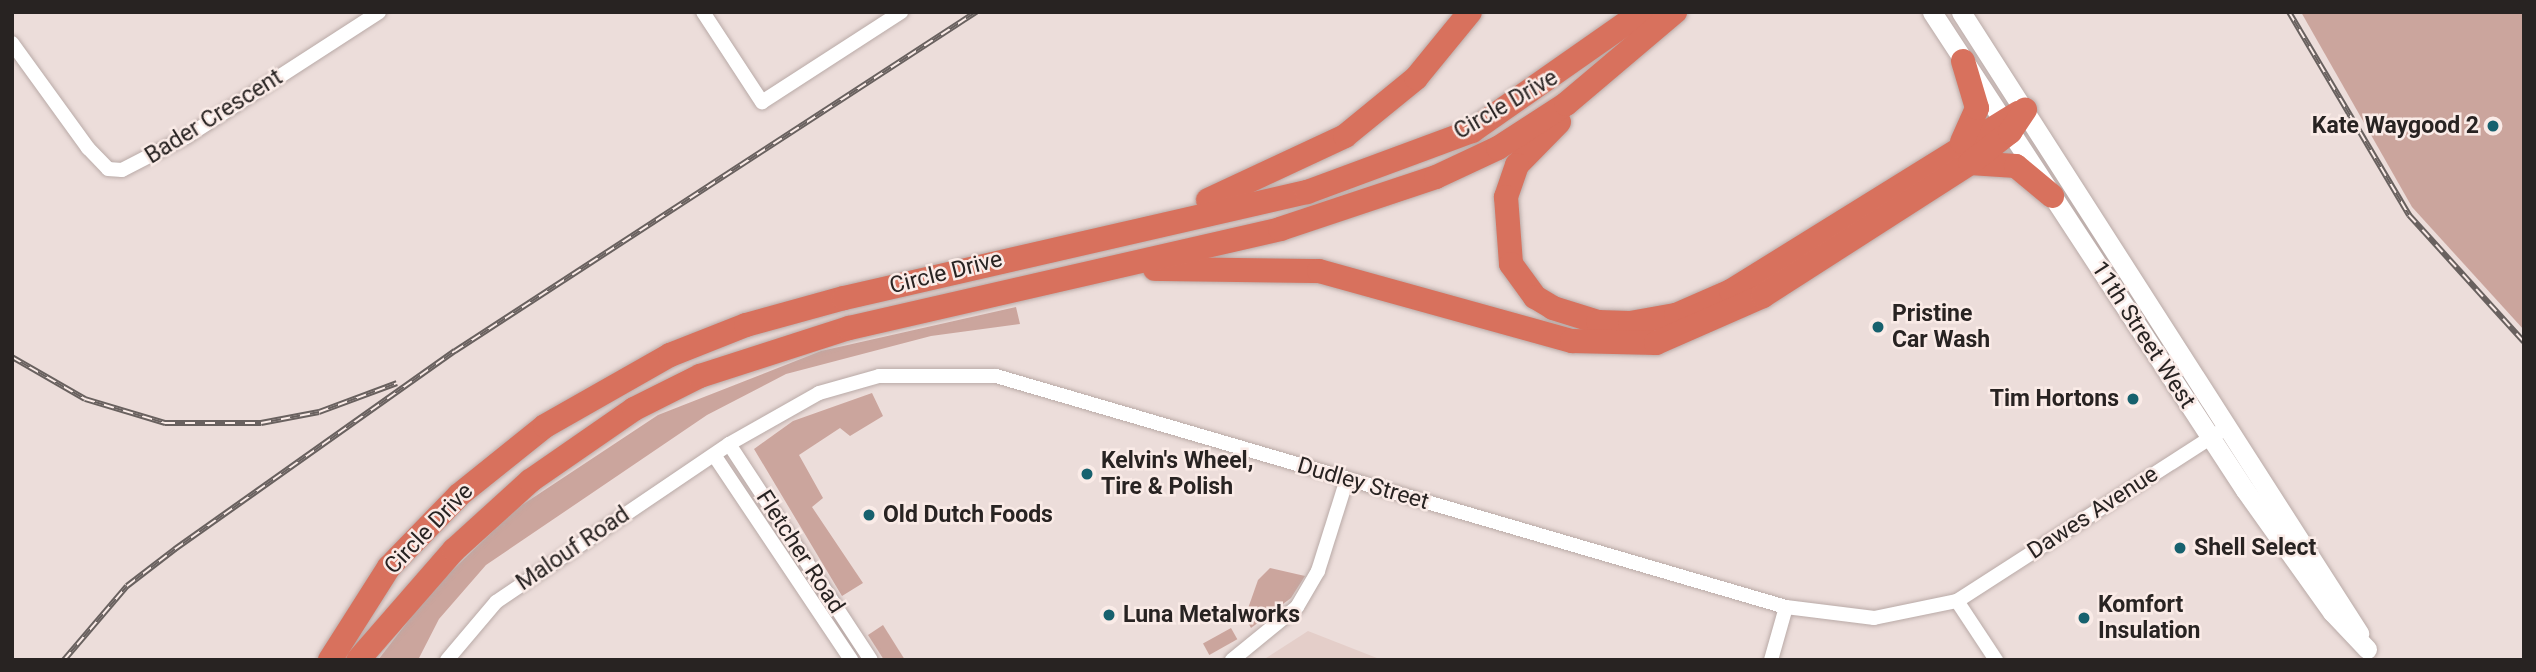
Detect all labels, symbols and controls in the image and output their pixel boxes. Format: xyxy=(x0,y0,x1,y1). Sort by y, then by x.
street label: Bader Crescent xyxy=(140,64,288,170)
street label: Circle Drive xyxy=(1449,64,1563,146)
place label: Kate Waygood 2 xyxy=(2312,112,2479,140)
marker: Kate Waygood 2 xyxy=(2485,118,2501,134)
street label: Circle Drive xyxy=(887,246,1005,300)
street label: 11th Street West xyxy=(2085,256,2201,414)
place label: Pristine Car Wash xyxy=(1892,300,1990,354)
marker: Pristine Car Wash xyxy=(1870,319,1886,335)
place label: Tim Hortons xyxy=(1990,385,2119,413)
marker: Tim Hortons xyxy=(2125,391,2141,407)
place label: Kelvin's Wheel, Tire & Polish xyxy=(1101,447,1253,501)
street label: Dudley Street xyxy=(1294,452,1432,516)
street label: Dawes Avenue xyxy=(2023,461,2163,565)
marker: Kelvin's Wheel, Tire & Polish xyxy=(1079,466,1095,482)
street label: Circle Drive xyxy=(379,478,479,580)
street label: Fletcher Road xyxy=(750,485,850,619)
street label: Malouf Road xyxy=(511,501,635,597)
place label: Old Dutch Foods xyxy=(883,501,1053,529)
marker: Old Dutch Foods xyxy=(861,507,877,523)
place label: Shell Select xyxy=(2194,534,2316,562)
marker: Shell Select xyxy=(2172,540,2188,556)
place label: Komfort Insulation xyxy=(2098,591,2200,645)
place label: Luna Metalworks xyxy=(1123,601,1300,629)
marker: Luna Metalworks xyxy=(1101,607,1117,623)
marker: Komfort Insulation xyxy=(2076,610,2092,626)

